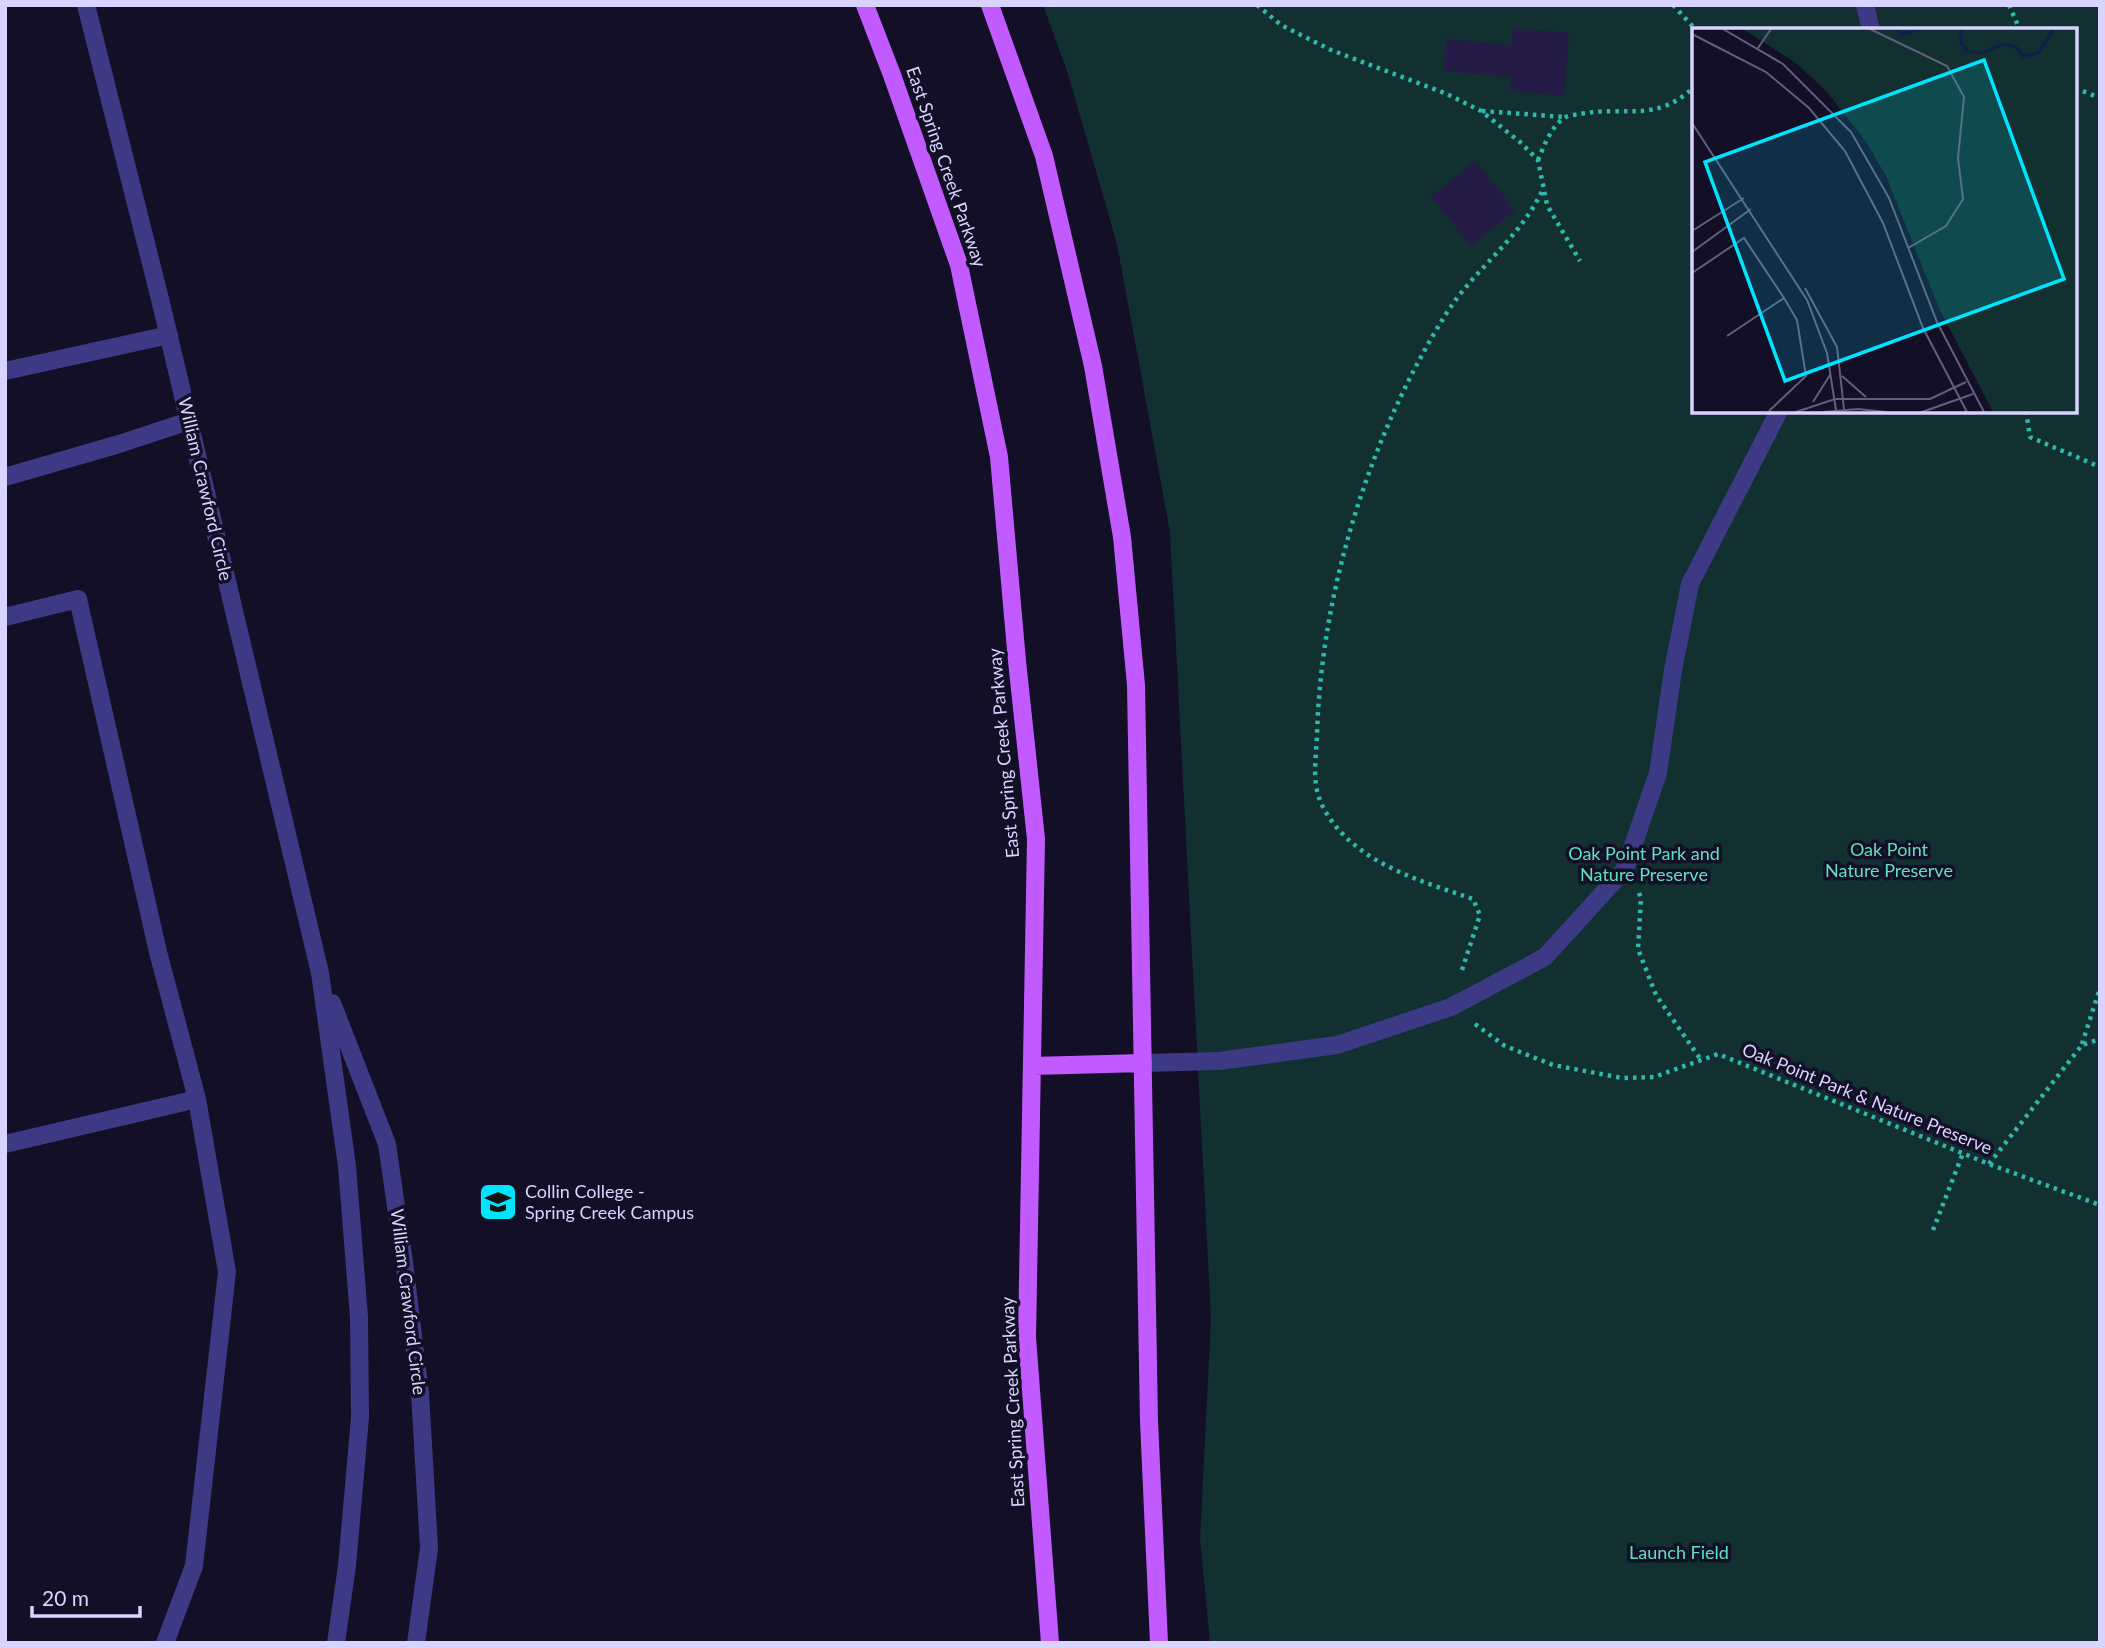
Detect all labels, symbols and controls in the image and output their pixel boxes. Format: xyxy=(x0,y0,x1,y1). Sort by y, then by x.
inset map xyxy=(1692,28,2077,413)
street label: East Spring Creek Parkway xyxy=(902,63,992,271)
street label: William Crawford Circle xyxy=(174,395,238,583)
street label: East Spring Creek Parkway xyxy=(983,646,1023,859)
park label: Oak Point Nature Preserve xyxy=(1825,838,1953,881)
park label: Oak Point Park and Nature Preserve xyxy=(1568,842,1720,885)
street label: Oak Point Park & Nature Preserve xyxy=(1739,1038,1996,1158)
place label: Collin College - Spring Creek Campus xyxy=(525,1180,694,1223)
school or university icon: Collin College - Spring Creek Campus xyxy=(477,1181,519,1223)
street label: William Crawford Circle xyxy=(387,1208,431,1396)
street label: East Spring Creek Parkway xyxy=(995,1296,1029,1508)
park label: Launch Field xyxy=(1629,1541,1729,1563)
scale bar xyxy=(32,1574,140,1618)
text: 20 m xyxy=(42,1585,89,1610)

